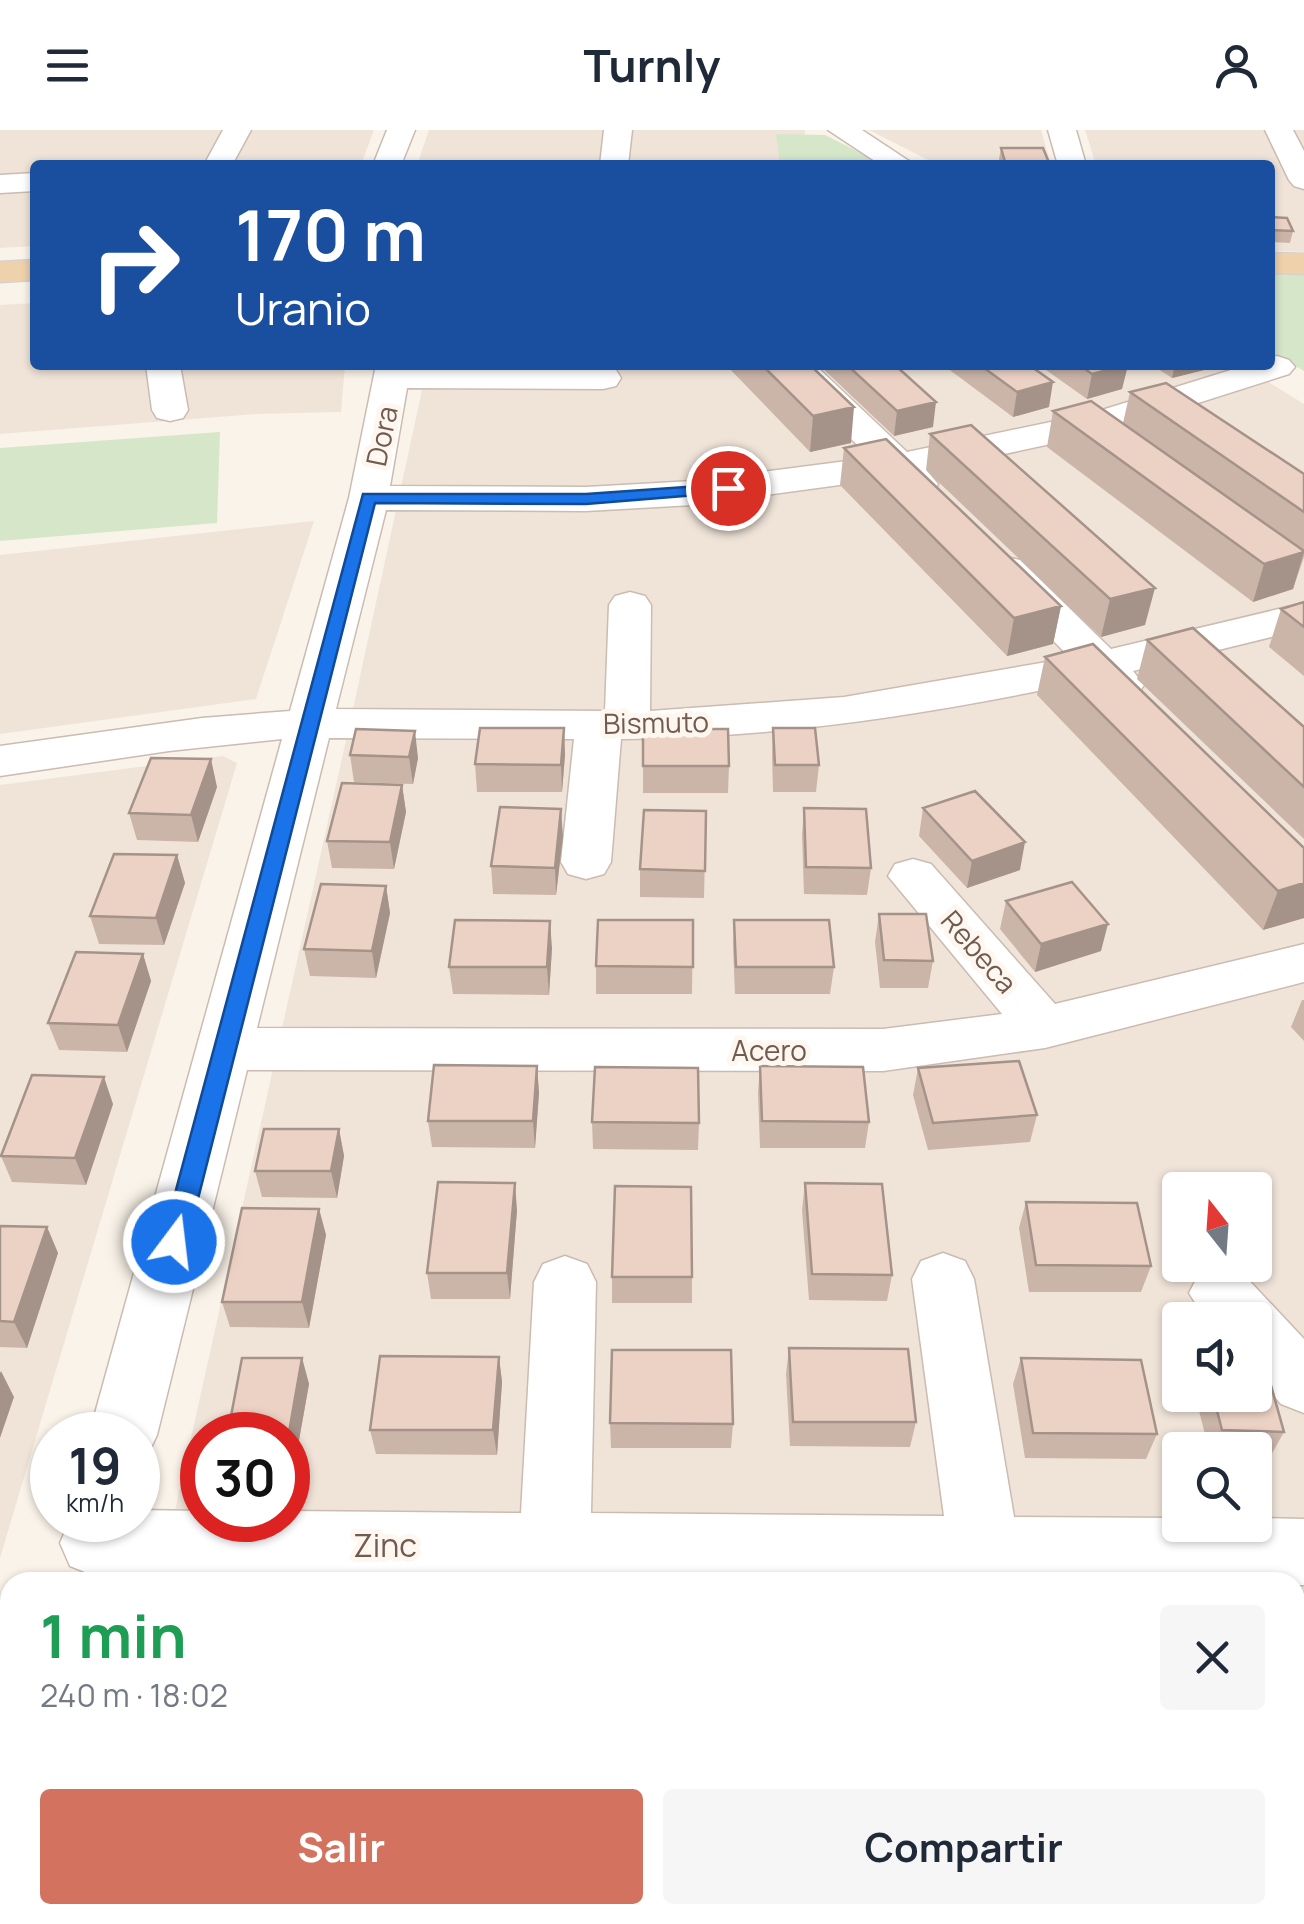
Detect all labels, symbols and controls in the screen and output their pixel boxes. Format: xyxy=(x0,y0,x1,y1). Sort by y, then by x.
text: Turnly xyxy=(583,34,721,96)
icon: menu xyxy=(40,38,95,93)
icon: person xyxy=(1209,38,1264,93)
text: 170 m xyxy=(235,186,426,282)
icon: right xyxy=(70,200,200,330)
text: Uranio xyxy=(235,277,371,339)
street label: Dora xyxy=(356,402,406,469)
pin xyxy=(686,446,771,531)
icon: arrive xyxy=(701,461,756,516)
street label: Bismuto xyxy=(603,702,709,742)
street label: Rebeca xyxy=(933,902,1026,1001)
street label: Acero xyxy=(731,1031,807,1069)
north arrow xyxy=(1162,1172,1272,1282)
map controls xyxy=(1162,1172,1272,1542)
position arrow xyxy=(122,1190,226,1294)
button: sound xyxy=(1162,1302,1272,1412)
speed limit sign: 30 xyxy=(180,1412,310,1542)
text: 19 xyxy=(69,1431,121,1499)
button: search xyxy=(1162,1432,1272,1542)
text: km/h xyxy=(66,1485,124,1520)
street label: Zinc xyxy=(353,1523,417,1567)
text: 1 min xyxy=(40,1594,187,1676)
button: close xyxy=(1160,1605,1265,1710)
text: 240 m · 18:02 xyxy=(40,1673,228,1717)
button: Salir xyxy=(40,1789,643,1904)
button: Compartir xyxy=(663,1789,1265,1904)

